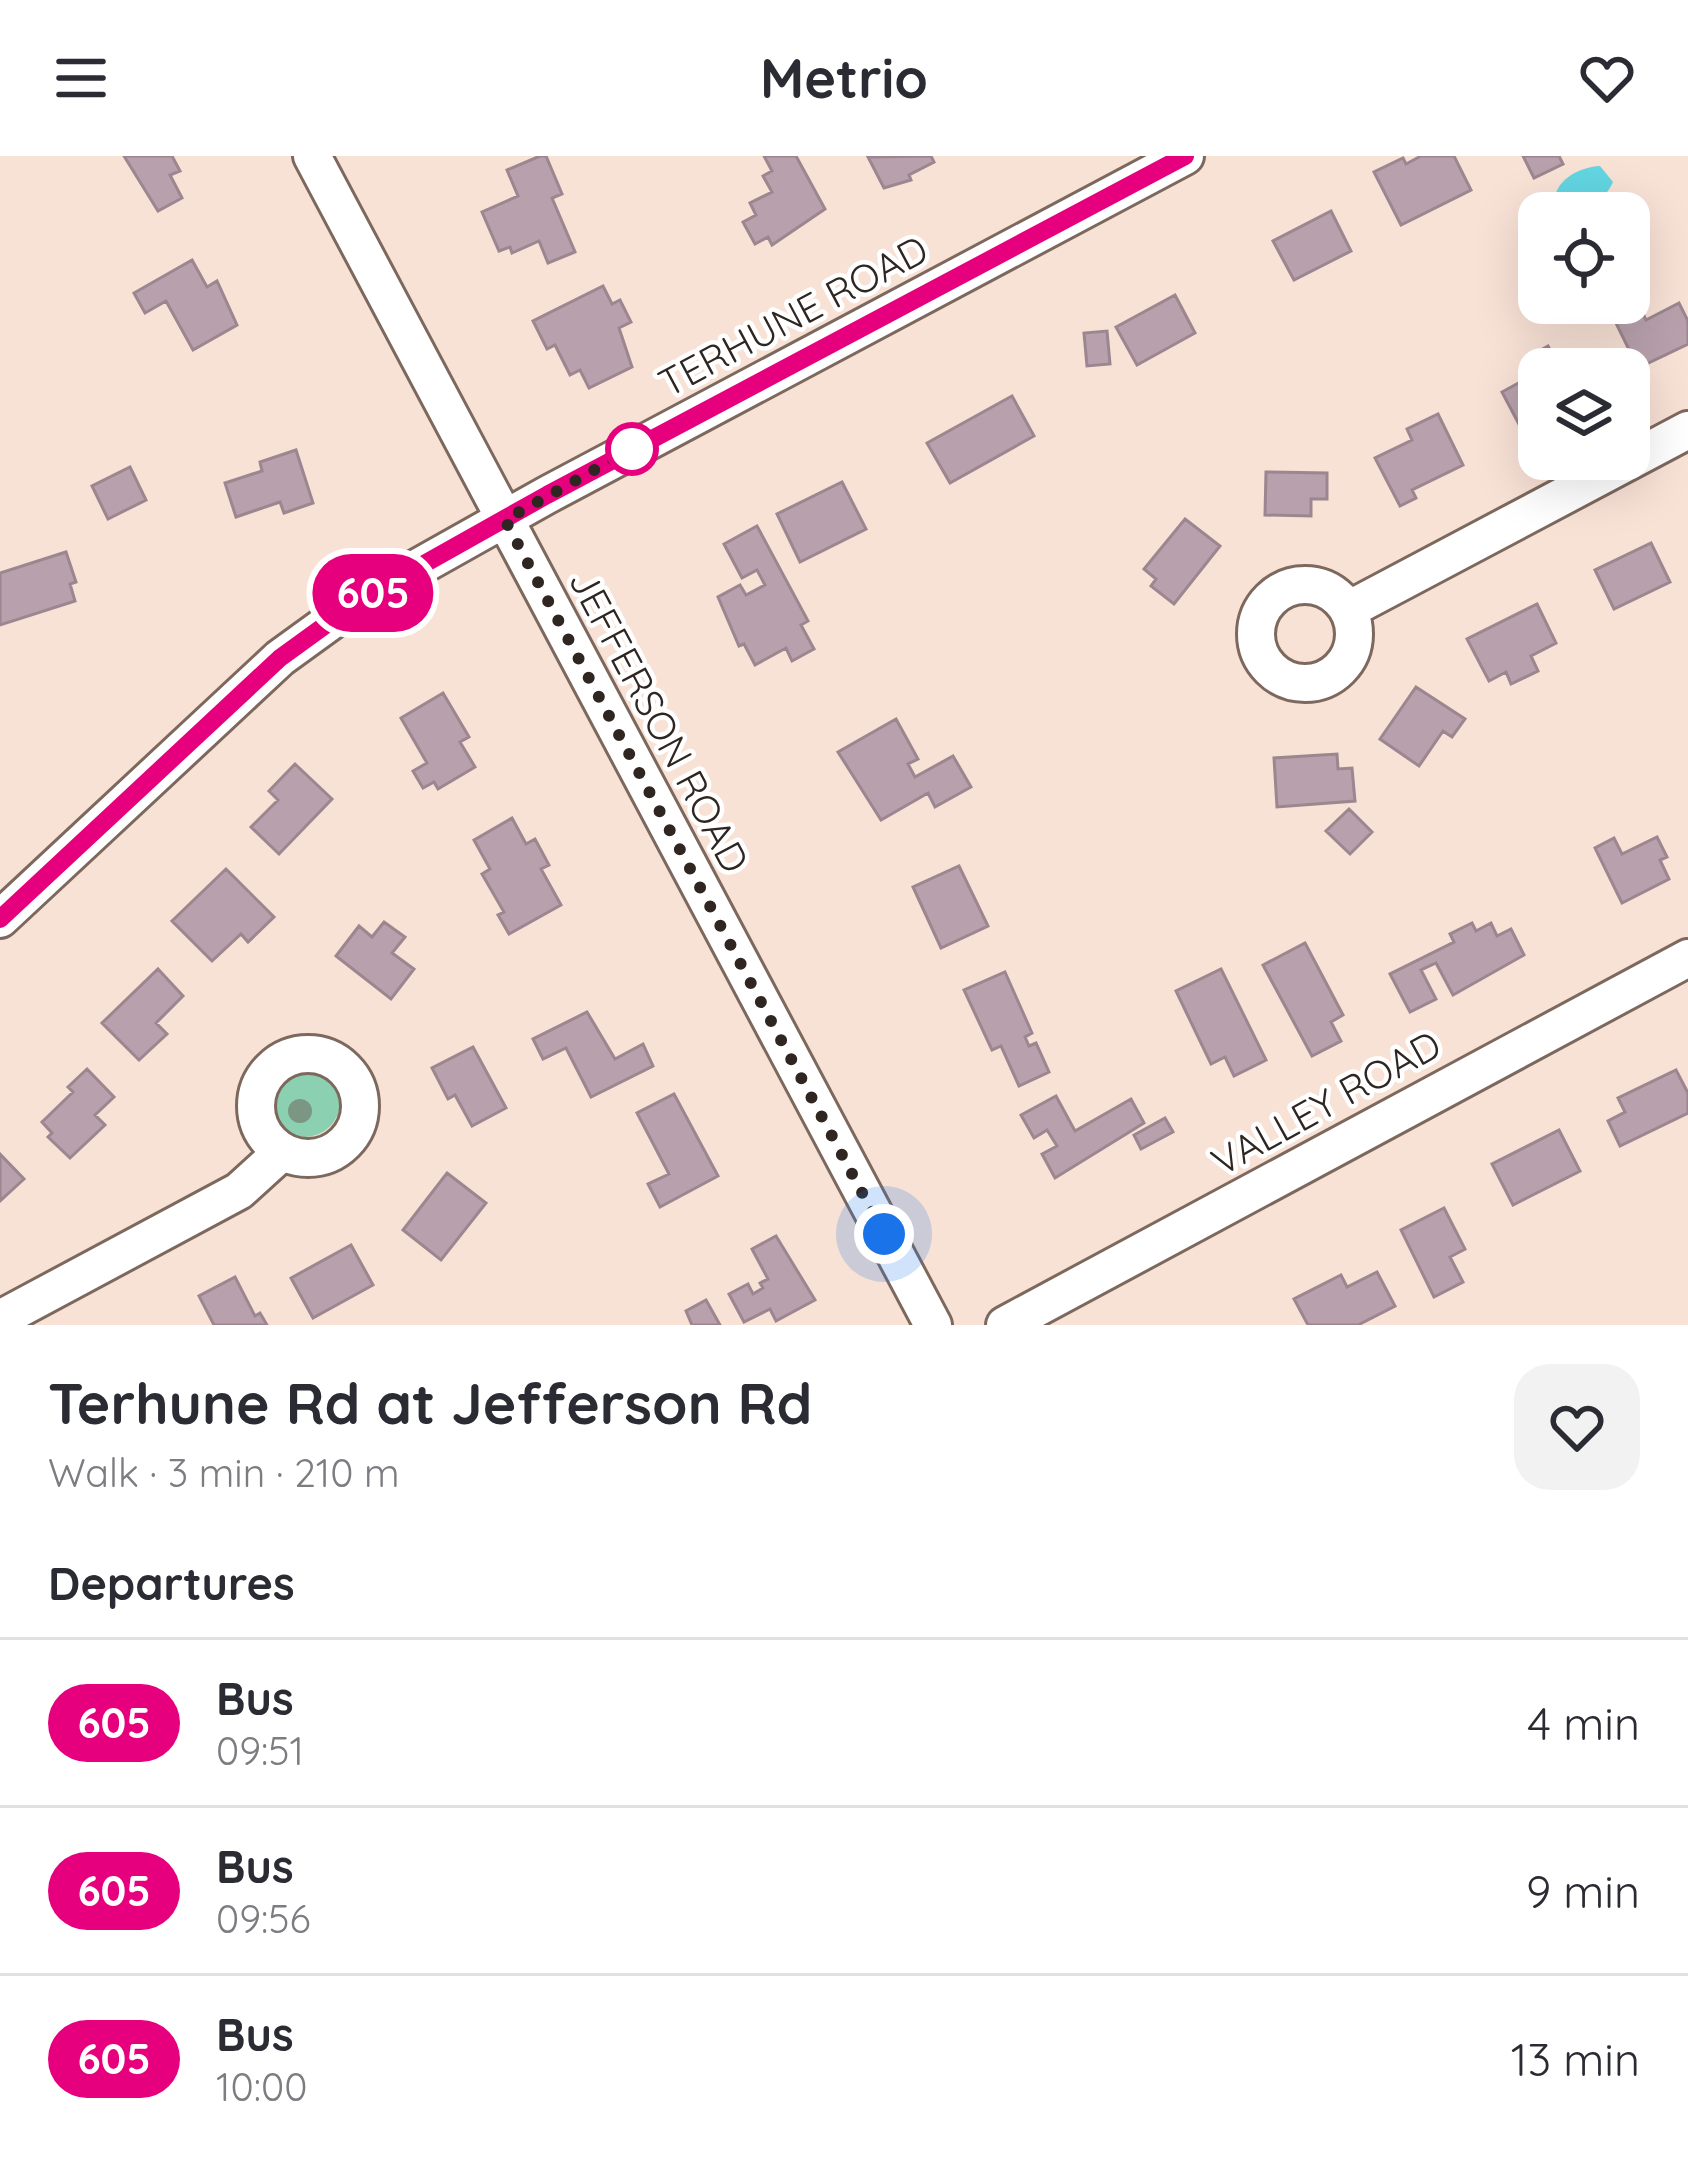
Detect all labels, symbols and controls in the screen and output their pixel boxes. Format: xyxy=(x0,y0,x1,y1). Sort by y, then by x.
text: Metrio xyxy=(760,44,928,112)
icon: menu xyxy=(48,45,114,111)
icon: heart xyxy=(1574,45,1640,111)
map controls xyxy=(1518,192,1650,480)
button: locate xyxy=(1518,192,1650,324)
street label: TERHUNE ROAD xyxy=(650,224,936,407)
button: layers xyxy=(1518,348,1650,480)
unlabelled marker xyxy=(607,424,657,474)
line badge: 605 xyxy=(304,554,442,632)
street label: JEFFERSON ROAD xyxy=(559,561,760,881)
text: 605 xyxy=(336,566,410,619)
street label: VALLEY ROAD xyxy=(1203,1019,1449,1186)
your location xyxy=(854,1204,914,1264)
button: heart xyxy=(1514,1364,1640,1490)
text: Terhune Rd at Jefferson Rd xyxy=(48,1367,812,1438)
text: Walk · 3 min · 210 m xyxy=(48,1448,400,1497)
text: Departures xyxy=(48,1555,295,1611)
text: Bus xyxy=(216,1670,294,1726)
text: 4 min xyxy=(1527,1695,1640,1751)
text: 605 xyxy=(77,1696,151,1749)
text: 09:51 xyxy=(216,1726,304,1775)
text: Bus xyxy=(216,1838,294,1894)
text: 9 min xyxy=(1526,1863,1640,1919)
text: 605 xyxy=(77,1864,151,1917)
text: 09:56 xyxy=(216,1894,311,1943)
text: Bus xyxy=(216,2006,294,2062)
text: 13 min xyxy=(1511,2031,1640,2087)
text: 605 xyxy=(77,2032,151,2085)
text: 10:00 xyxy=(216,2062,307,2111)

